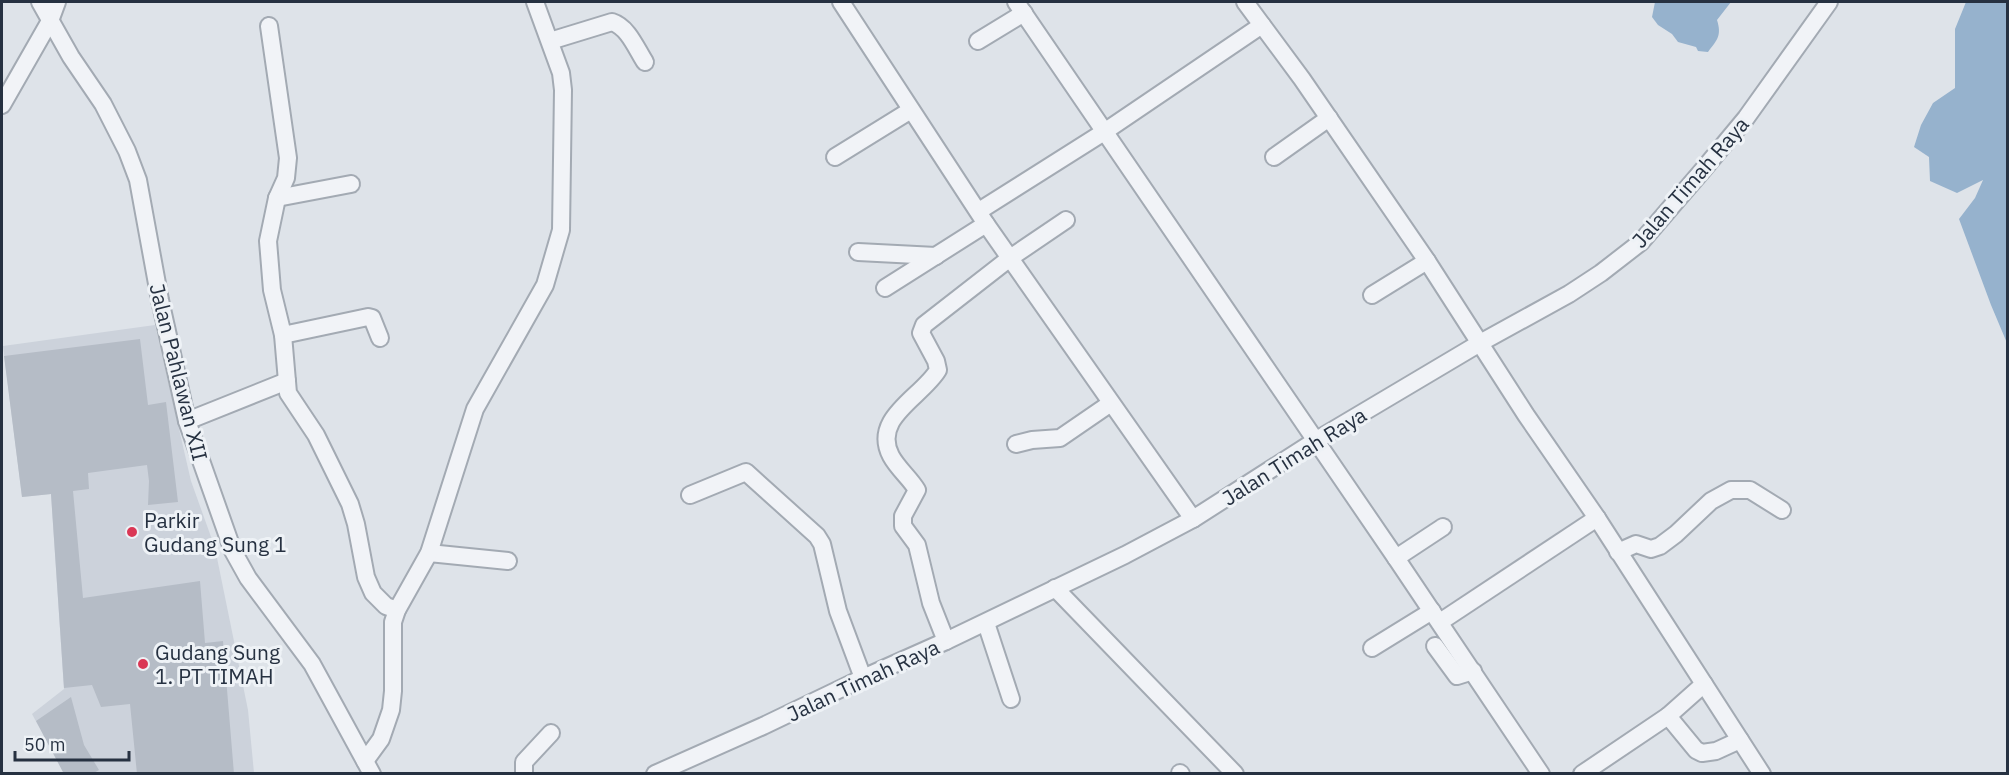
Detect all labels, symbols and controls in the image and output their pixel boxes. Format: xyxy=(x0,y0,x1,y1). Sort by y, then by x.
street label: Jalan Timah Raya xyxy=(1625,110,1755,254)
street label: Jalan Pahlawan XII xyxy=(143,280,215,464)
street label: Jalan Timah Raya xyxy=(1217,400,1371,512)
place label: Parkir Gudang Sung 1 xyxy=(144,506,287,558)
marker: Parkir Gudang Sung 1 xyxy=(125,525,139,539)
street label: Jalan Timah Raya xyxy=(782,632,944,728)
place label: Gudang Sung 1. PT TIMAH xyxy=(155,638,280,690)
marker: Gudang Sung 1. PT TIMAH xyxy=(136,657,150,671)
scale bar xyxy=(15,724,129,762)
text: 50 m xyxy=(24,733,66,756)

